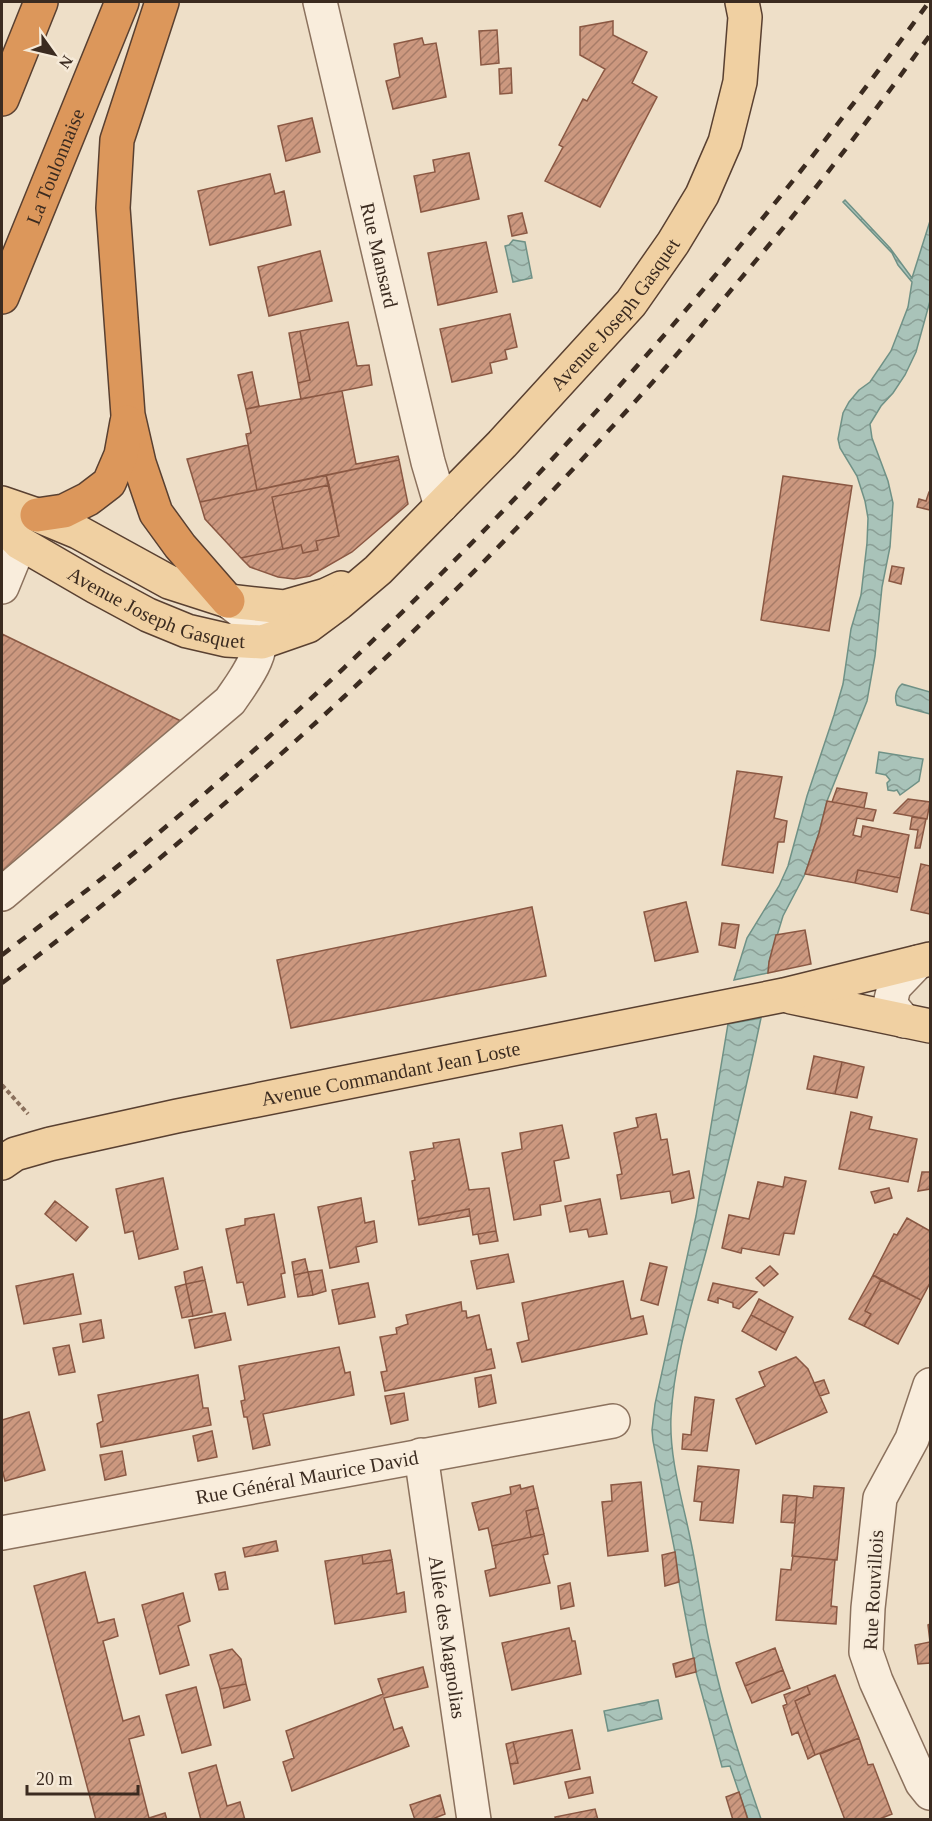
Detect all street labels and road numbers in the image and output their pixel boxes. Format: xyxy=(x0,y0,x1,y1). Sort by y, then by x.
street label: La Toulonnaise xyxy=(22,105,89,228)
street label: Rue Mansard xyxy=(356,200,402,310)
street label: Avenue Joseph Gasquet xyxy=(546,234,684,395)
street label: Avenue Joseph Gasquet xyxy=(64,562,246,652)
street label: Avenue Commandant Jean Loste xyxy=(259,1037,522,1110)
street label: Rue Général Maurice David xyxy=(194,1446,420,1508)
street label: Rue Rouvillois xyxy=(859,1529,887,1651)
street label: Allée des Magnolias xyxy=(425,1554,470,1720)

